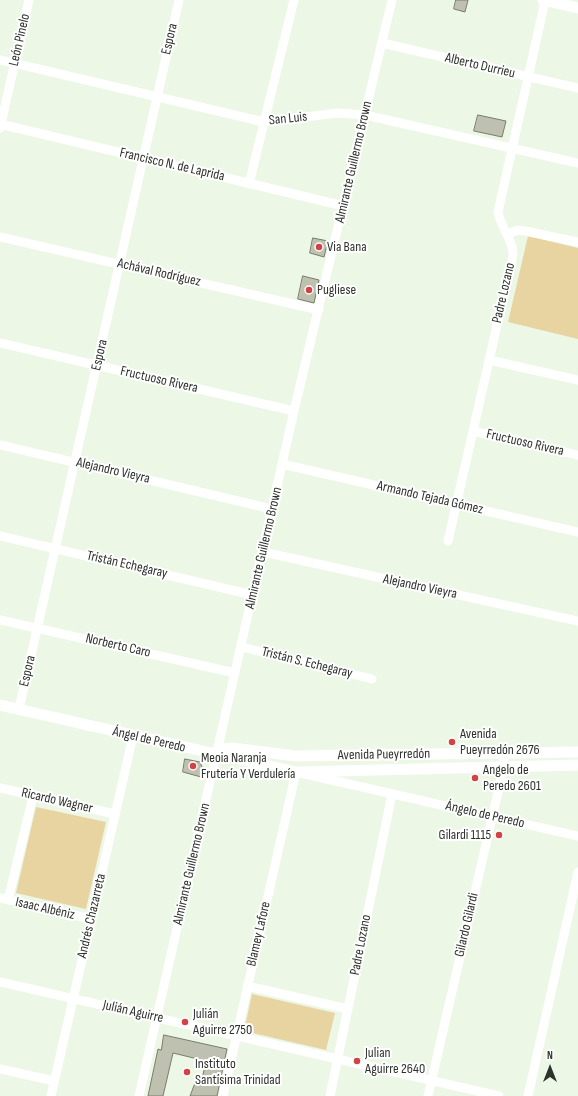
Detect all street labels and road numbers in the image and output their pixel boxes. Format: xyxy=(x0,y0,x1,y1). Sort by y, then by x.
street label: León Pinelo xyxy=(6,12,34,68)
street label: Espora xyxy=(158,22,182,56)
street label: Alberto Durrieu xyxy=(443,50,517,82)
street label: Almirante Guillermo Brown xyxy=(332,99,376,225)
street label: San Luis xyxy=(268,109,308,129)
street label: Francisco N. de Laprida xyxy=(118,145,226,185)
street label: Achával Rodríguez xyxy=(116,255,202,291)
street label: Padre Lozano xyxy=(489,261,519,325)
street label: Espora xyxy=(88,338,112,372)
street label: Fructuoso Rivera xyxy=(119,363,199,397)
street label: Fructuoso Rivera xyxy=(485,426,565,460)
street label: Alejandro Vieyra xyxy=(75,454,151,488)
street label: Armando Tejada Gómez xyxy=(375,478,485,518)
street label: Almirante Guillermo Brown xyxy=(242,485,286,611)
street label: Tristán Echegaray xyxy=(85,548,169,582)
street label: Alejandro Vieyra xyxy=(382,571,458,603)
street label: Norberto Caro xyxy=(84,630,152,662)
street label: Tristán S. Echegaray xyxy=(260,644,354,682)
street label: Espora xyxy=(16,654,40,688)
street label: Ángel de Peredo xyxy=(111,723,187,757)
street label: Avenida Pueyrredón xyxy=(338,746,430,764)
street label: Ricardo Wagner xyxy=(20,785,94,817)
street label: Ángelo de Peredo xyxy=(444,798,526,832)
street label: Almirante Guillermo Brown xyxy=(170,801,214,927)
street label: Andrés Chazarreta xyxy=(74,872,110,960)
street label: Gilardo Gilardi xyxy=(451,891,483,959)
street label: Isaac Albéniz xyxy=(14,894,76,924)
street label: Blamey Lafore xyxy=(243,900,275,968)
street label: Padre Lozano xyxy=(347,913,375,977)
street label: Julián Aguirre xyxy=(101,997,165,1027)

